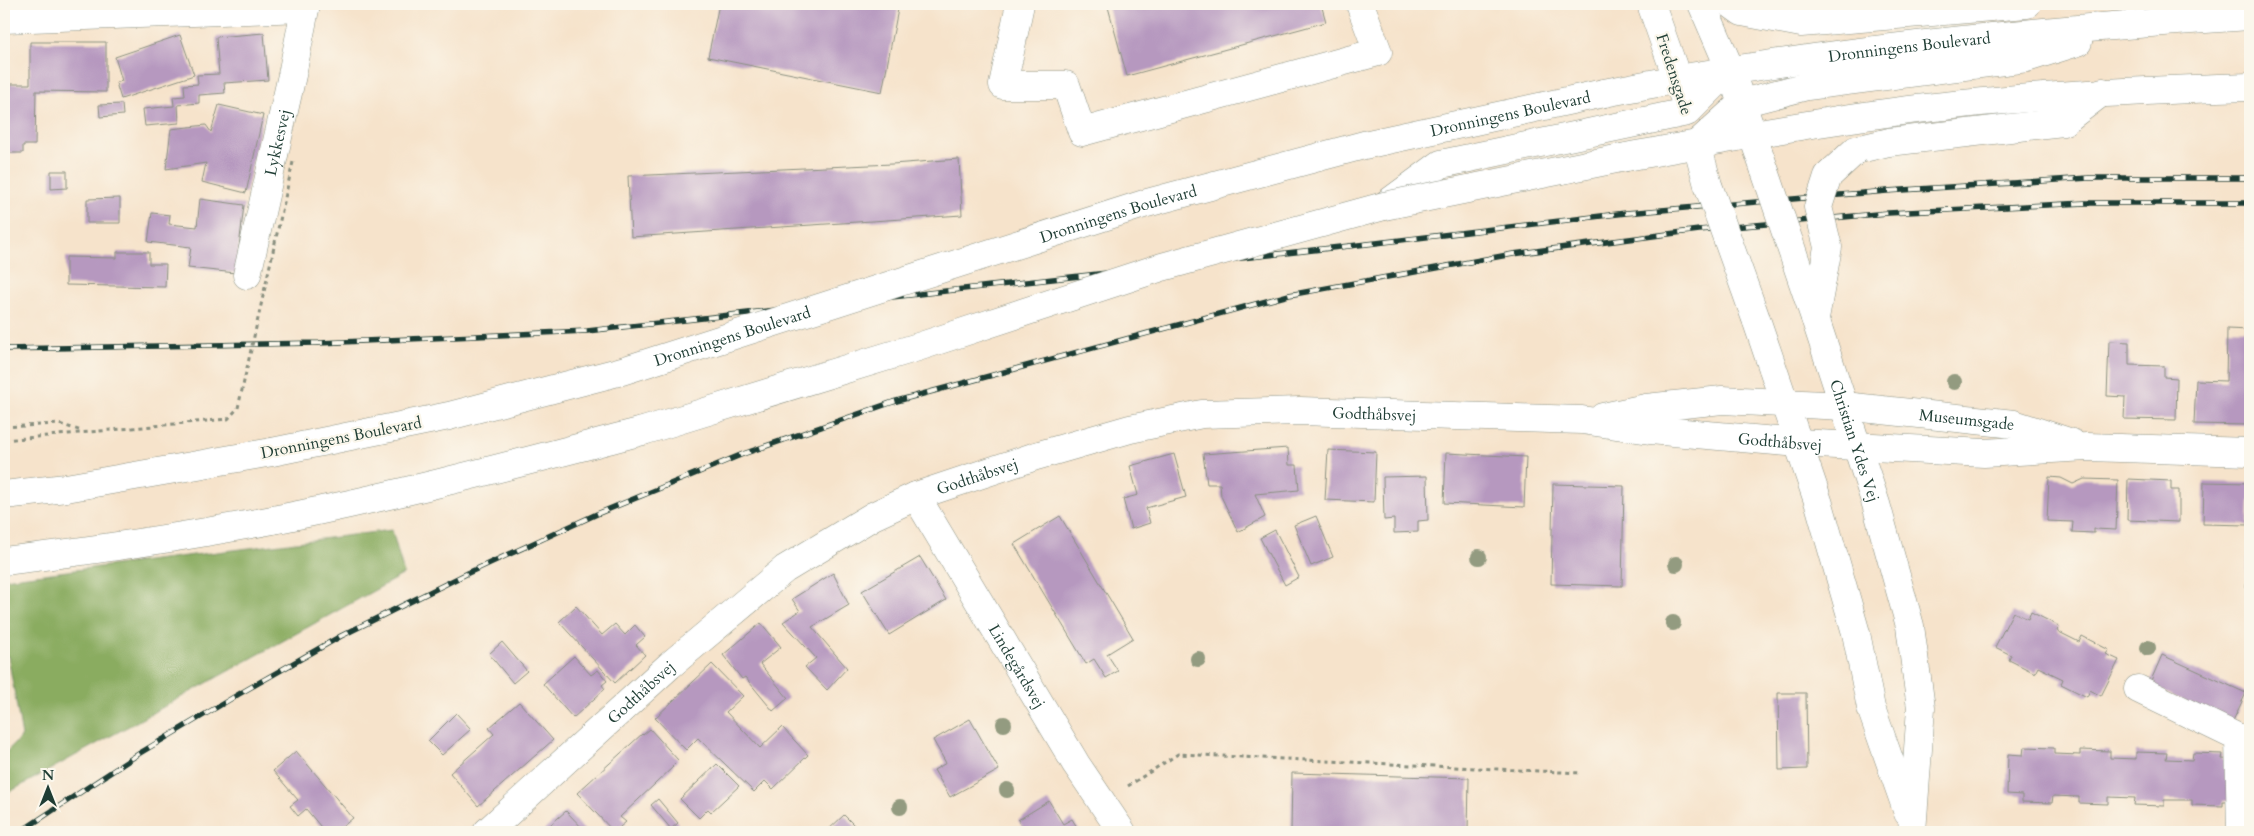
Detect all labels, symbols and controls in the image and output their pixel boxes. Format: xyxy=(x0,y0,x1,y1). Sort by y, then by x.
street label: Dronningens Boulevard xyxy=(1827,27,1992,68)
street label: Fredensgade xyxy=(1651,31,1698,118)
street label: Dronningens Boulevard xyxy=(1428,86,1593,142)
street label: Lykkesvej xyxy=(260,107,296,178)
street label: Dronningens Boulevard xyxy=(1037,180,1200,249)
street label: Dronningens Boulevard xyxy=(651,301,814,372)
street label: Christian Ydes Vej xyxy=(1824,377,1885,505)
street label: Godthåbsvej xyxy=(1332,402,1417,427)
street label: Museumsgade xyxy=(1918,404,2016,436)
street label: Dronningens Boulevard xyxy=(259,412,424,464)
street label: Godthåbsvej xyxy=(1737,428,1823,456)
street label: Godthåbsvej xyxy=(934,453,1021,500)
street label: Lindegårdsvej xyxy=(983,620,1050,713)
street label: Godthåbsvej xyxy=(603,656,680,729)
north arrow xyxy=(22,764,72,814)
text: N xyxy=(42,766,54,785)

